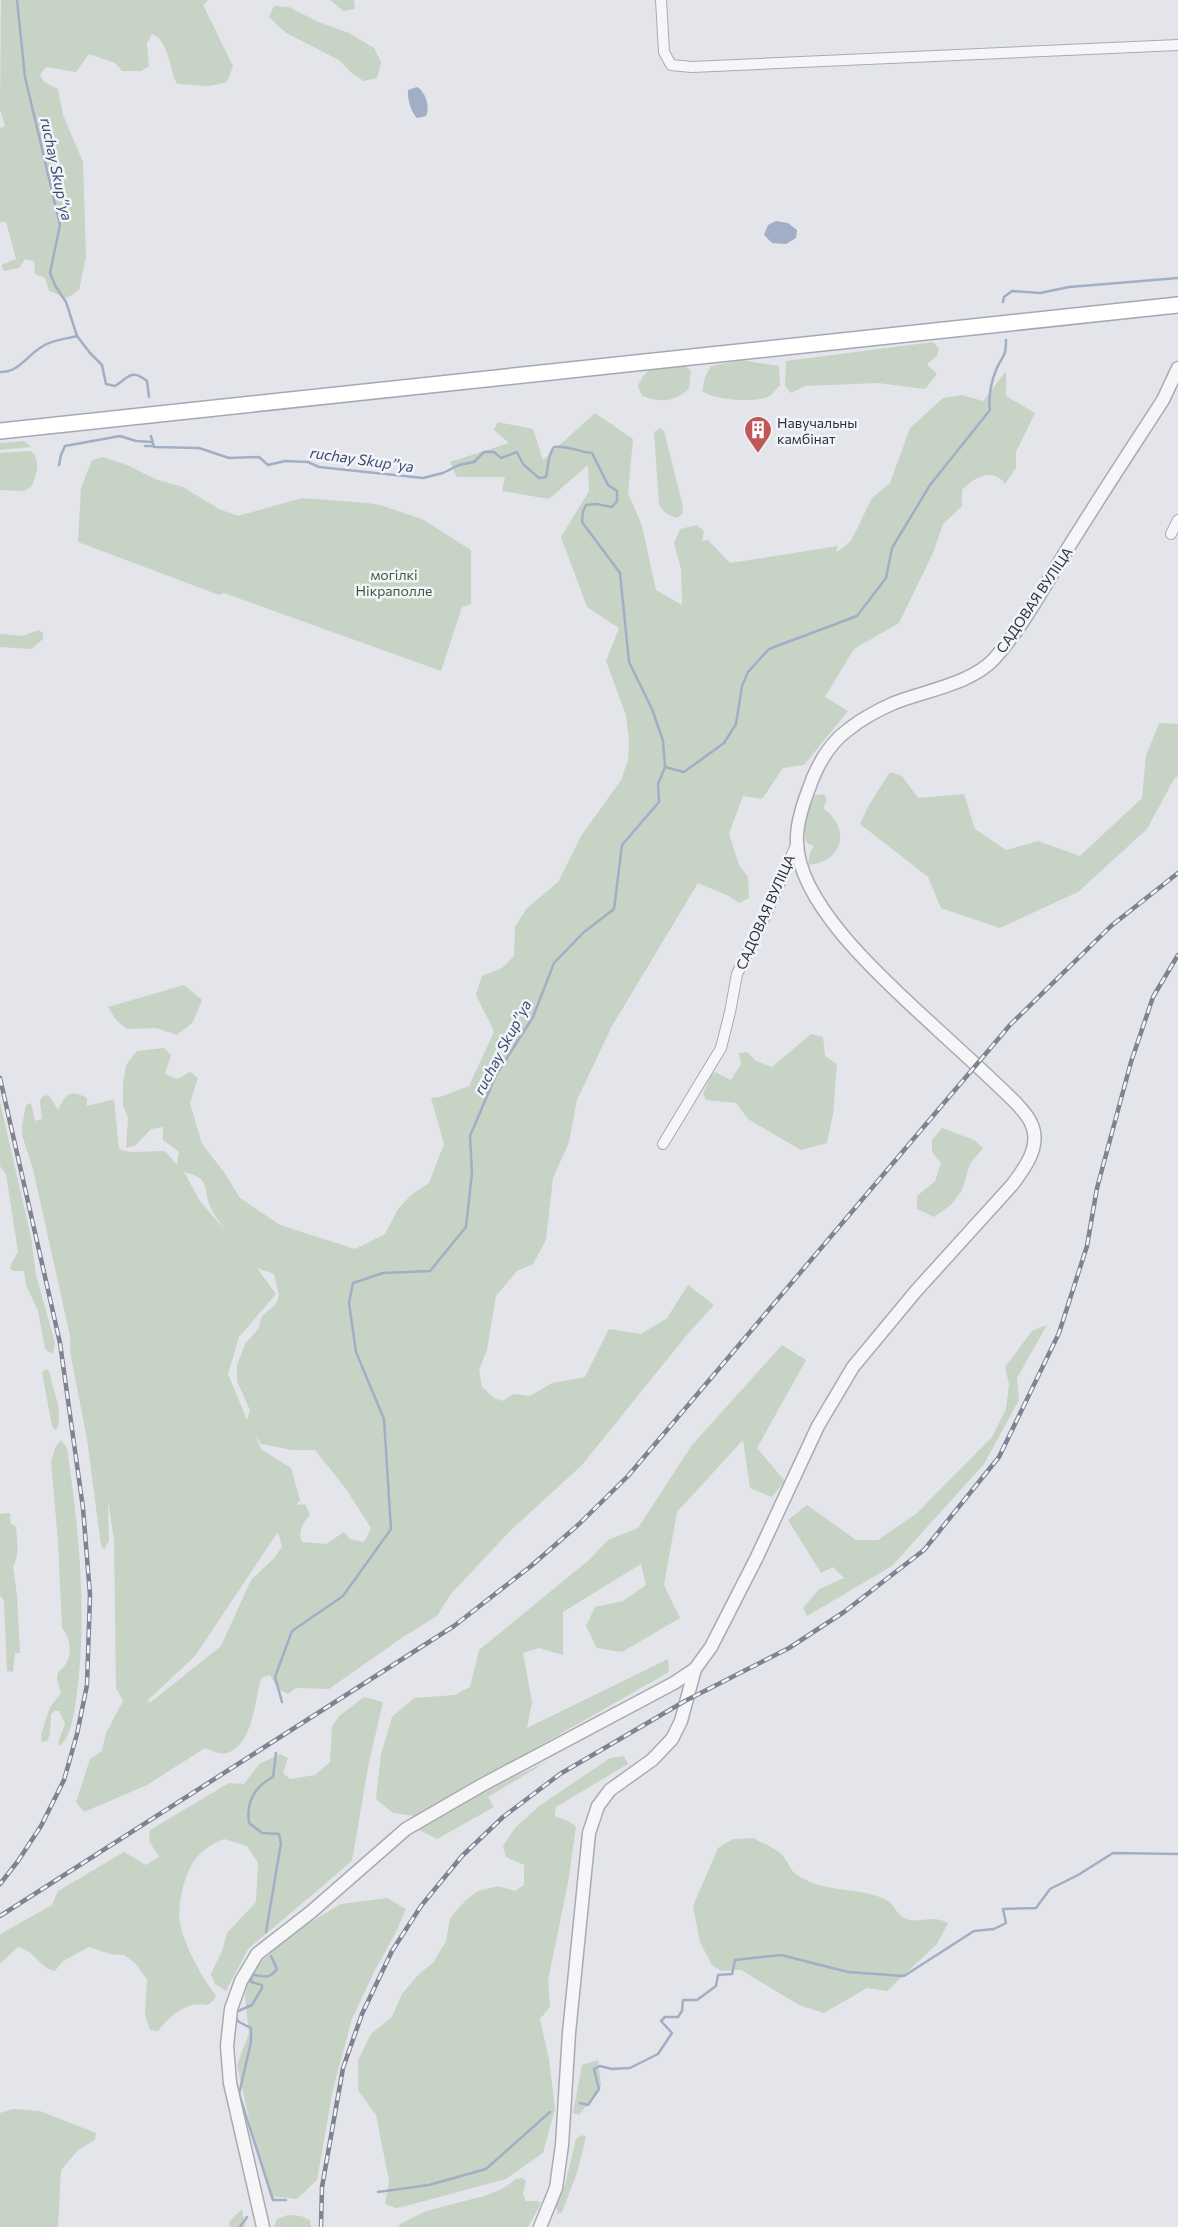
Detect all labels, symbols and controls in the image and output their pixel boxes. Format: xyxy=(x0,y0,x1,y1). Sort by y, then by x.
water label: ruchay Skup’’ya xyxy=(37,116,77,222)
place label: Навучальны камбінат xyxy=(777,414,857,447)
building icon: Навучальны камбінат xyxy=(743,415,773,454)
water label: ruchay Skup’’ya xyxy=(309,443,415,475)
street label: САДОВАЯ ВУЛІЦА xyxy=(992,544,1076,656)
park label: могілкі Нікраполле xyxy=(356,566,432,599)
street label: САДОВАЯ ВУЛІЦА xyxy=(732,852,798,972)
water label: ruchay Skup’’ya xyxy=(469,996,535,1098)

